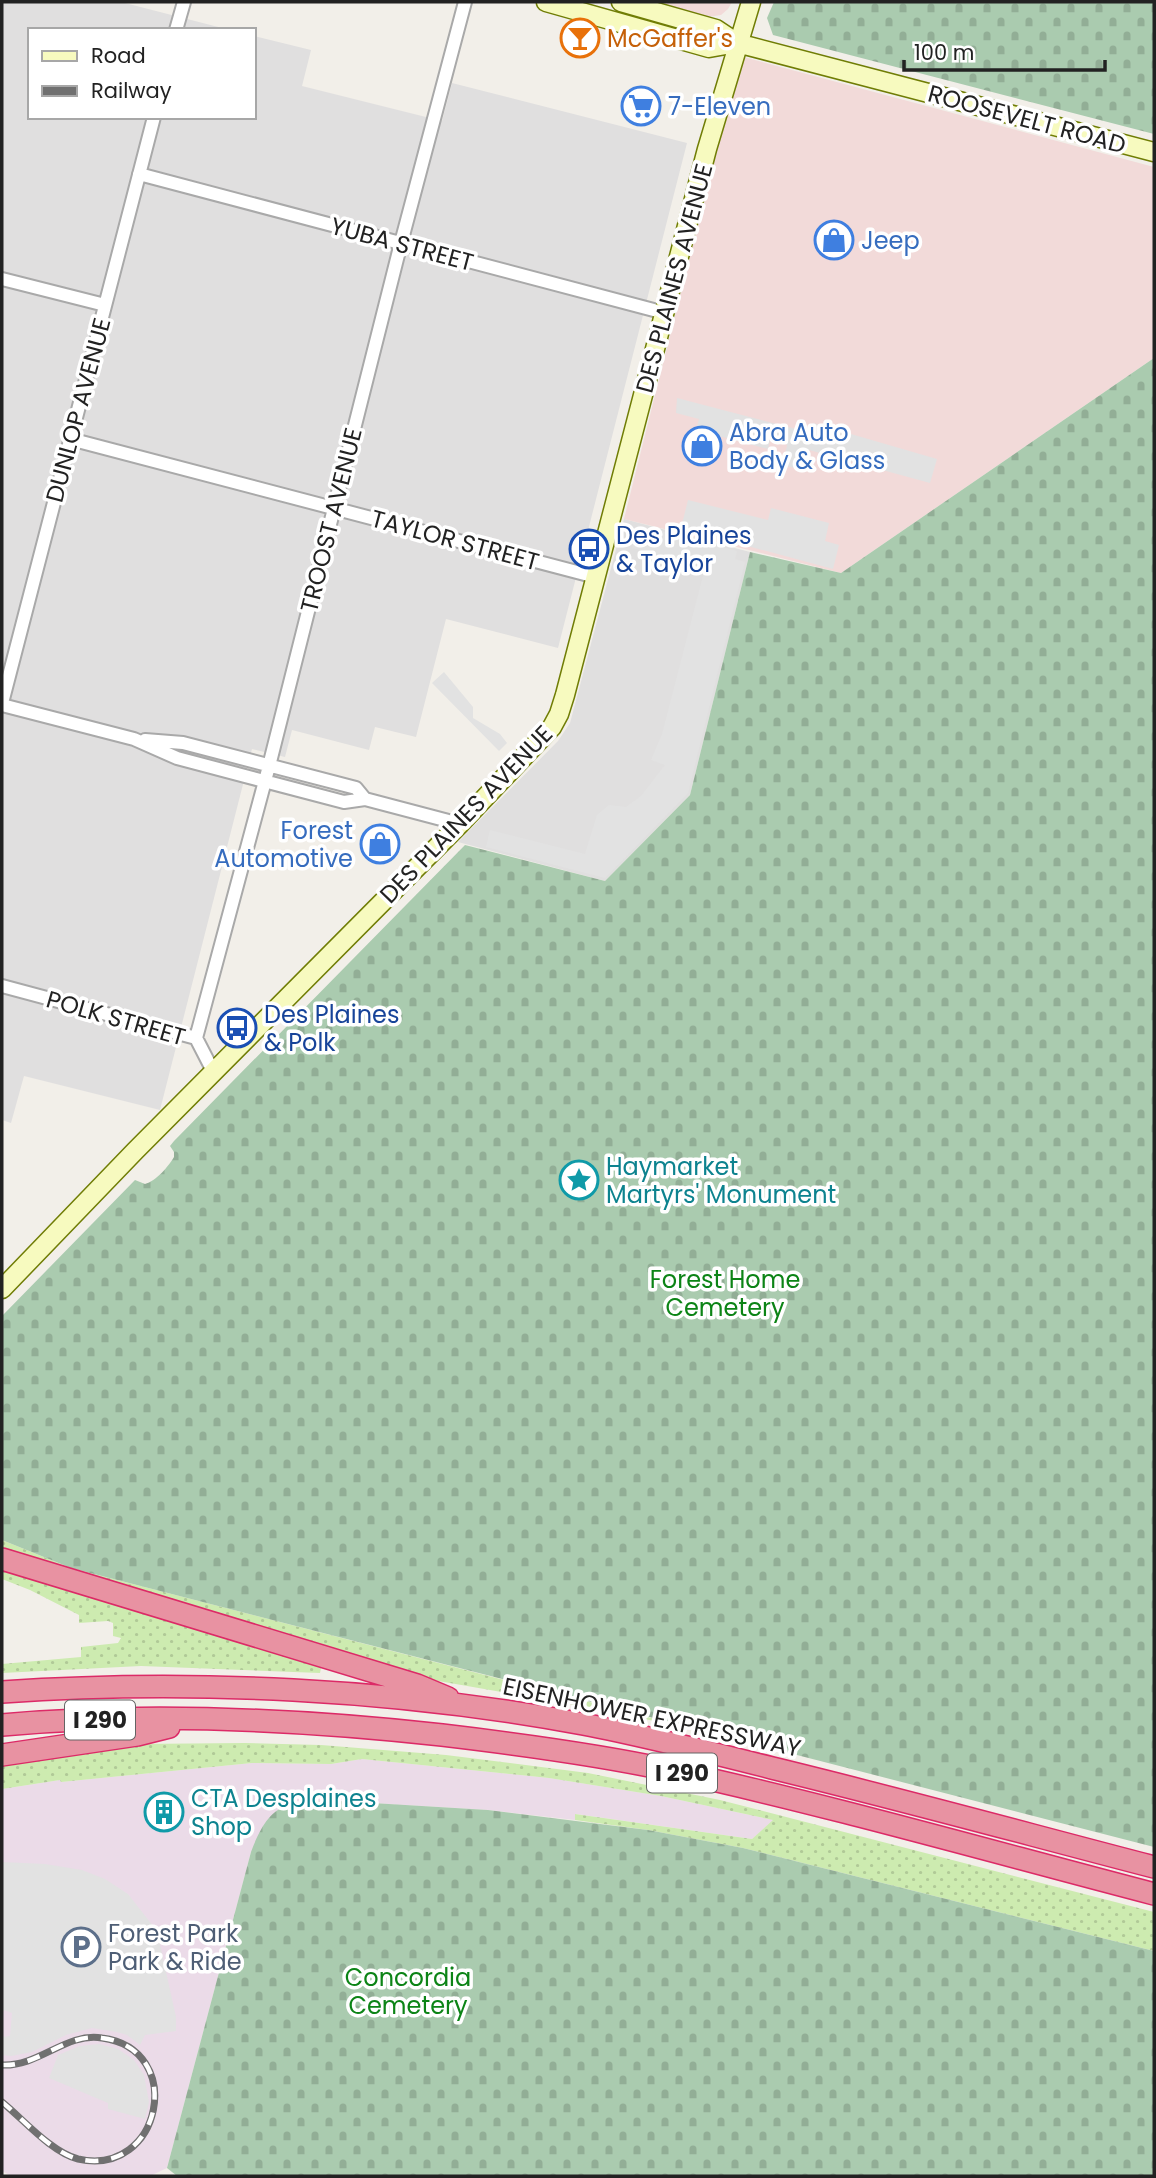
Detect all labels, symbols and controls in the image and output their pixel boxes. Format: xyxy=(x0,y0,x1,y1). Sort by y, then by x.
bar icon: McGaffer's xyxy=(559,17,601,59)
place label: McGaffer's xyxy=(607,22,733,55)
legend xyxy=(28,28,256,119)
scale bar xyxy=(904,28,1105,72)
text: 100 m xyxy=(914,38,974,67)
text: Road xyxy=(91,41,146,70)
text: Railway xyxy=(91,76,172,105)
street label: ROOSEVELT ROAD xyxy=(924,77,1130,161)
supermarket icon: 7-Eleven xyxy=(620,85,662,127)
place label: 7-Eleven xyxy=(668,90,771,123)
street label: DES PLAINES AVENUE xyxy=(628,160,720,396)
street label: YUBA STREET xyxy=(327,209,477,279)
shop icon: Jeep xyxy=(813,219,855,261)
place label: Jeep xyxy=(861,224,920,257)
street label: DUNLOP AVENUE xyxy=(38,314,118,506)
place label: Abra Auto Body & Glass xyxy=(729,416,885,477)
street label: TROOST AVENUE xyxy=(292,424,370,616)
shop icon: Abra Auto Body & Glass xyxy=(681,425,723,467)
street label: TAYLOR STREET xyxy=(367,502,543,578)
place label: Des Plaines & Taylor xyxy=(616,519,751,580)
bus stop icon: Des Plaines & Taylor xyxy=(568,528,610,570)
street label: DES PLAINES AVENUE xyxy=(372,718,560,910)
place label: Forest Automotive xyxy=(214,814,353,875)
shop icon: Forest Automotive xyxy=(359,823,401,865)
street label: POLK STREET xyxy=(43,982,189,1054)
place label: Des Plaines & Polk xyxy=(264,998,399,1059)
bus stop icon: Des Plaines & Polk xyxy=(216,1007,258,1049)
place label: Haymarket Martyrs' Monument xyxy=(606,1150,836,1211)
place icon: Haymarket Martyrs' Monument xyxy=(558,1159,600,1201)
park label: Forest Home Cemetery xyxy=(650,1263,800,1324)
street label: EISENHOWER EXPRESSWAY xyxy=(500,1669,804,1765)
road number: I 290 xyxy=(65,1700,135,1740)
road number: I 290 xyxy=(647,1754,717,1792)
place label: CTA Desplaines Shop xyxy=(191,1782,377,1843)
building icon: CTA Desplaines Shop xyxy=(143,1791,185,1833)
place label: Forest Park Park & Ride xyxy=(108,1917,242,1978)
parking icon: Forest Park Park & Ride xyxy=(60,1926,102,1968)
park label: Concordia Cemetery xyxy=(345,1961,471,2022)

